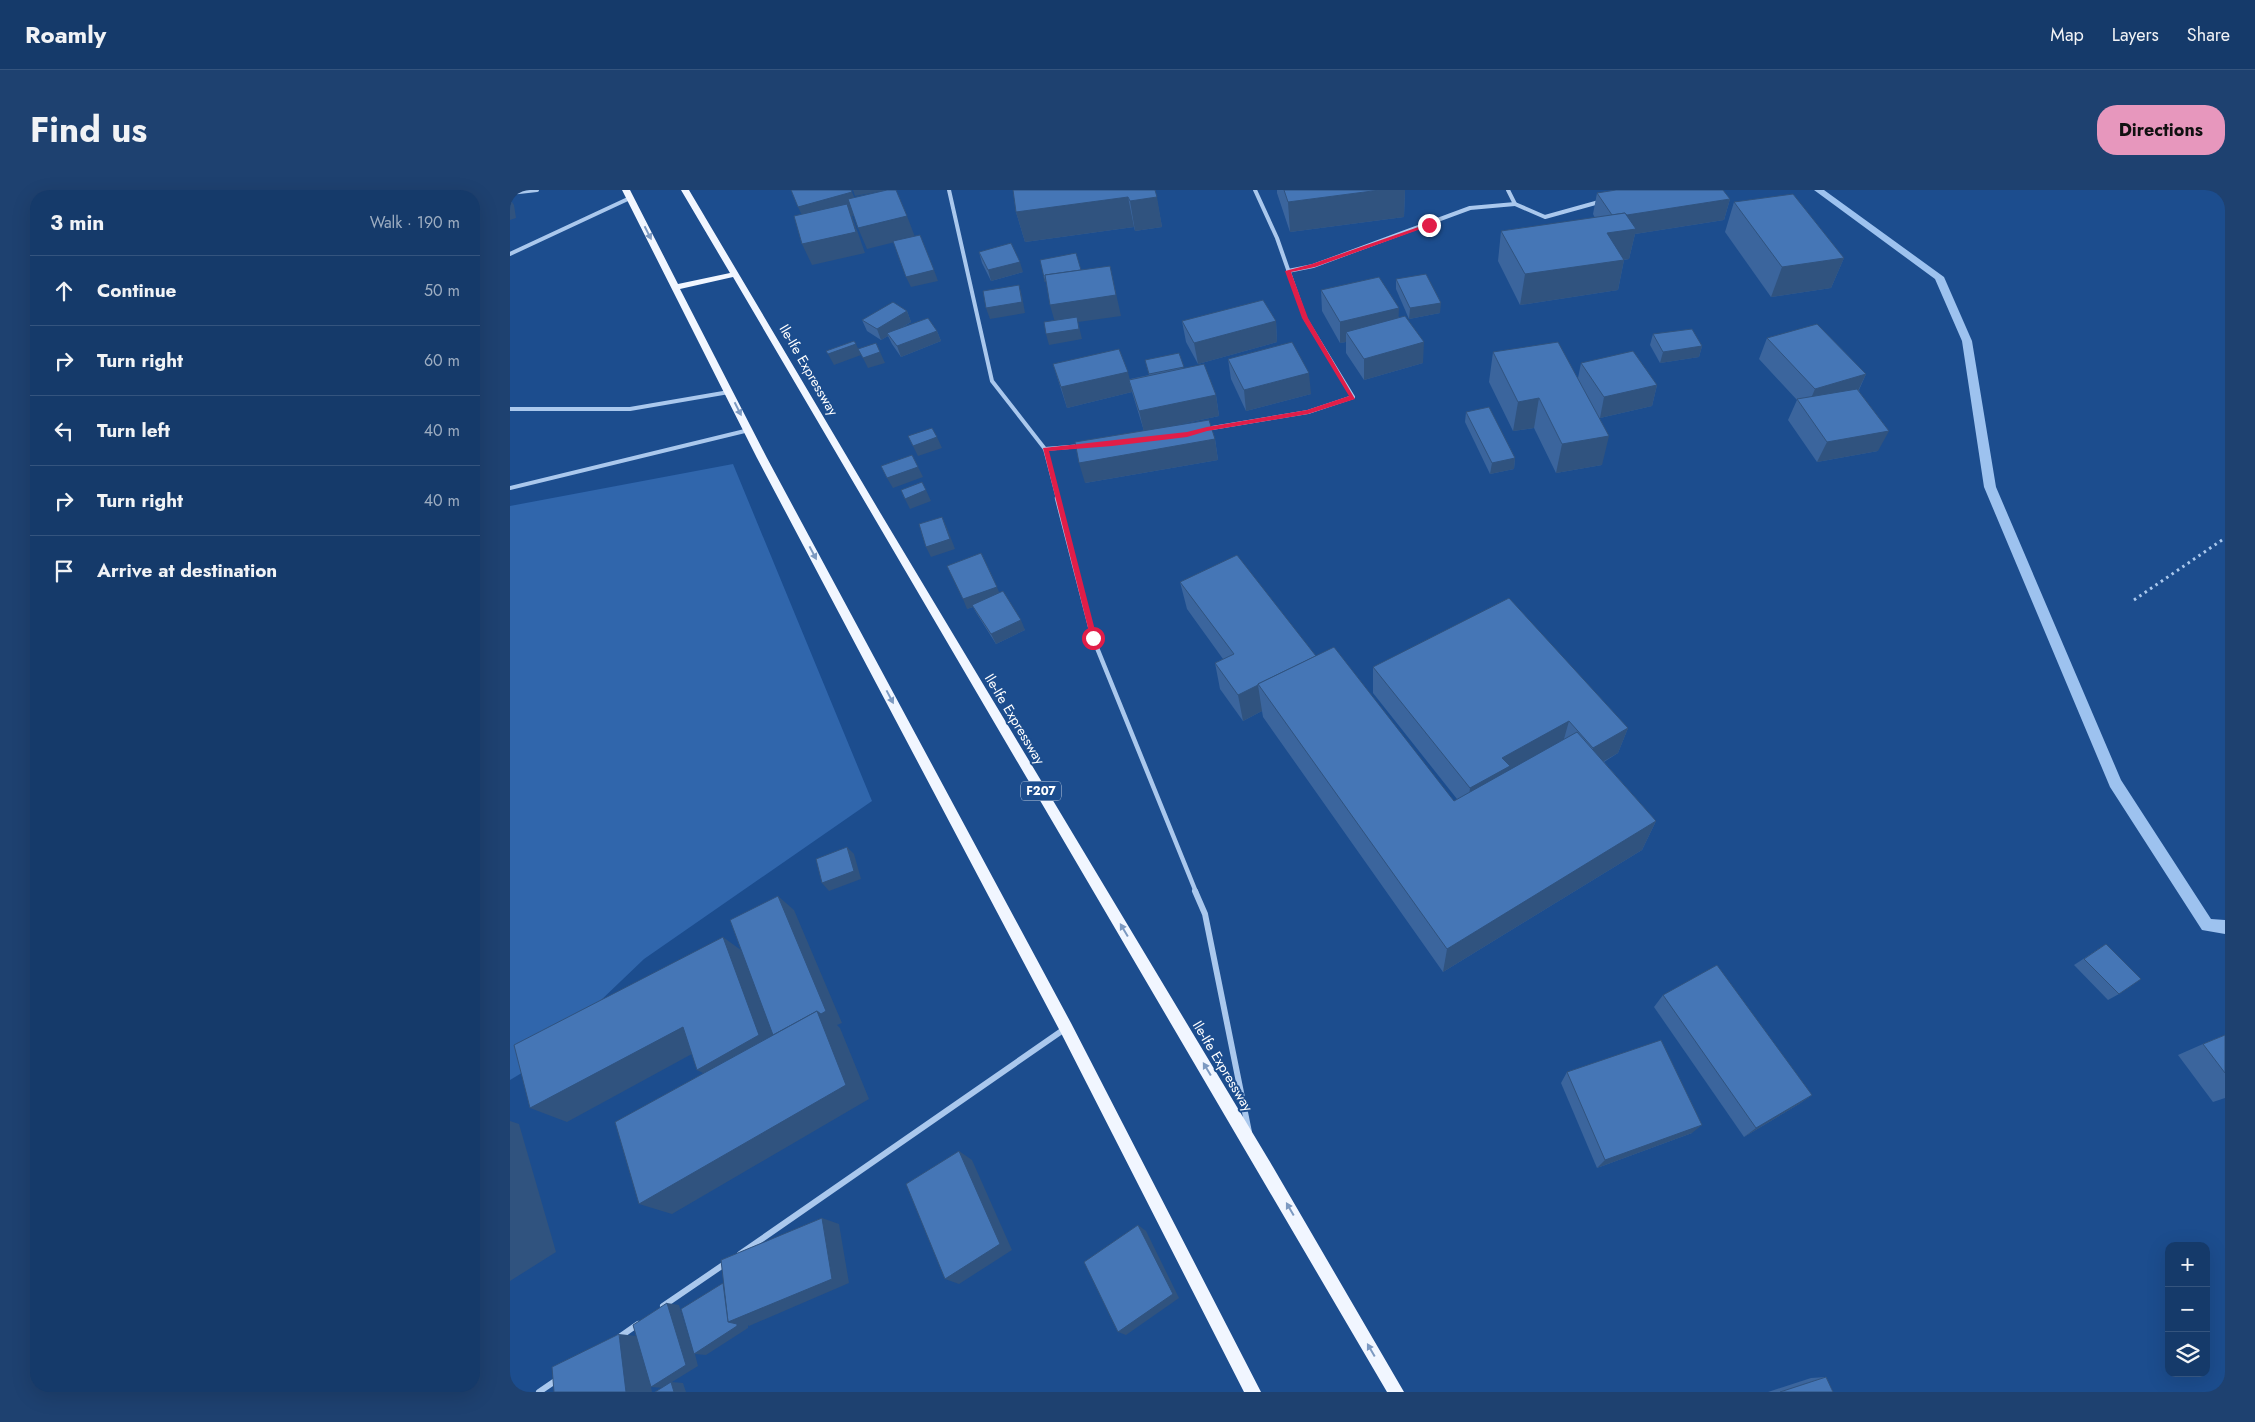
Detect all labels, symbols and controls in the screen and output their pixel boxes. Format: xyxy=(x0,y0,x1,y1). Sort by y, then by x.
text: Roamly xyxy=(25,17,106,52)
text: Map xyxy=(2050,22,2084,48)
text: Layers xyxy=(2112,22,2159,48)
text: Share xyxy=(2187,22,2230,48)
text: Find us xyxy=(30,105,147,155)
button: Directions xyxy=(2097,105,2225,155)
text: 3 min xyxy=(50,208,104,238)
text: Walk · 190 m xyxy=(370,211,460,234)
route end xyxy=(1418,214,1441,237)
one-way arrow xyxy=(644,226,652,241)
icon: ahead xyxy=(50,277,78,305)
text: Continue xyxy=(97,277,176,304)
text: 50 m xyxy=(424,279,460,302)
street label: Ile-Ife Expressway xyxy=(775,321,844,420)
icon: right xyxy=(50,347,78,375)
text: Turn right xyxy=(97,347,183,374)
text: 60 m xyxy=(424,349,460,372)
one-way arrow xyxy=(734,402,742,417)
icon: left xyxy=(50,417,78,445)
text: Turn left xyxy=(97,417,170,444)
text: 40 m xyxy=(424,419,460,442)
icon: right xyxy=(50,487,78,515)
text: Turn right xyxy=(97,487,183,514)
text: 40 m xyxy=(424,489,460,512)
one-way arrow xyxy=(809,546,817,561)
icon: arrive xyxy=(50,557,78,585)
text: Arrive at destination xyxy=(97,557,277,584)
route start xyxy=(1082,627,1105,650)
street label: Ile-Ife Expressway xyxy=(980,670,1050,769)
one-way arrow xyxy=(886,689,894,704)
road number: F207 xyxy=(1021,782,1061,800)
one-way arrow xyxy=(1119,923,1128,936)
street label: Ile-Ife Expressway xyxy=(1188,1017,1258,1116)
one-way arrow xyxy=(1203,1063,1212,1076)
one-way arrow xyxy=(1285,1203,1294,1216)
map controls xyxy=(2165,1242,2210,1377)
button: + xyxy=(2165,1242,2210,1287)
button: − xyxy=(2165,1287,2210,1332)
button: layers xyxy=(2165,1332,2210,1377)
one-way arrow xyxy=(1367,1343,1376,1356)

